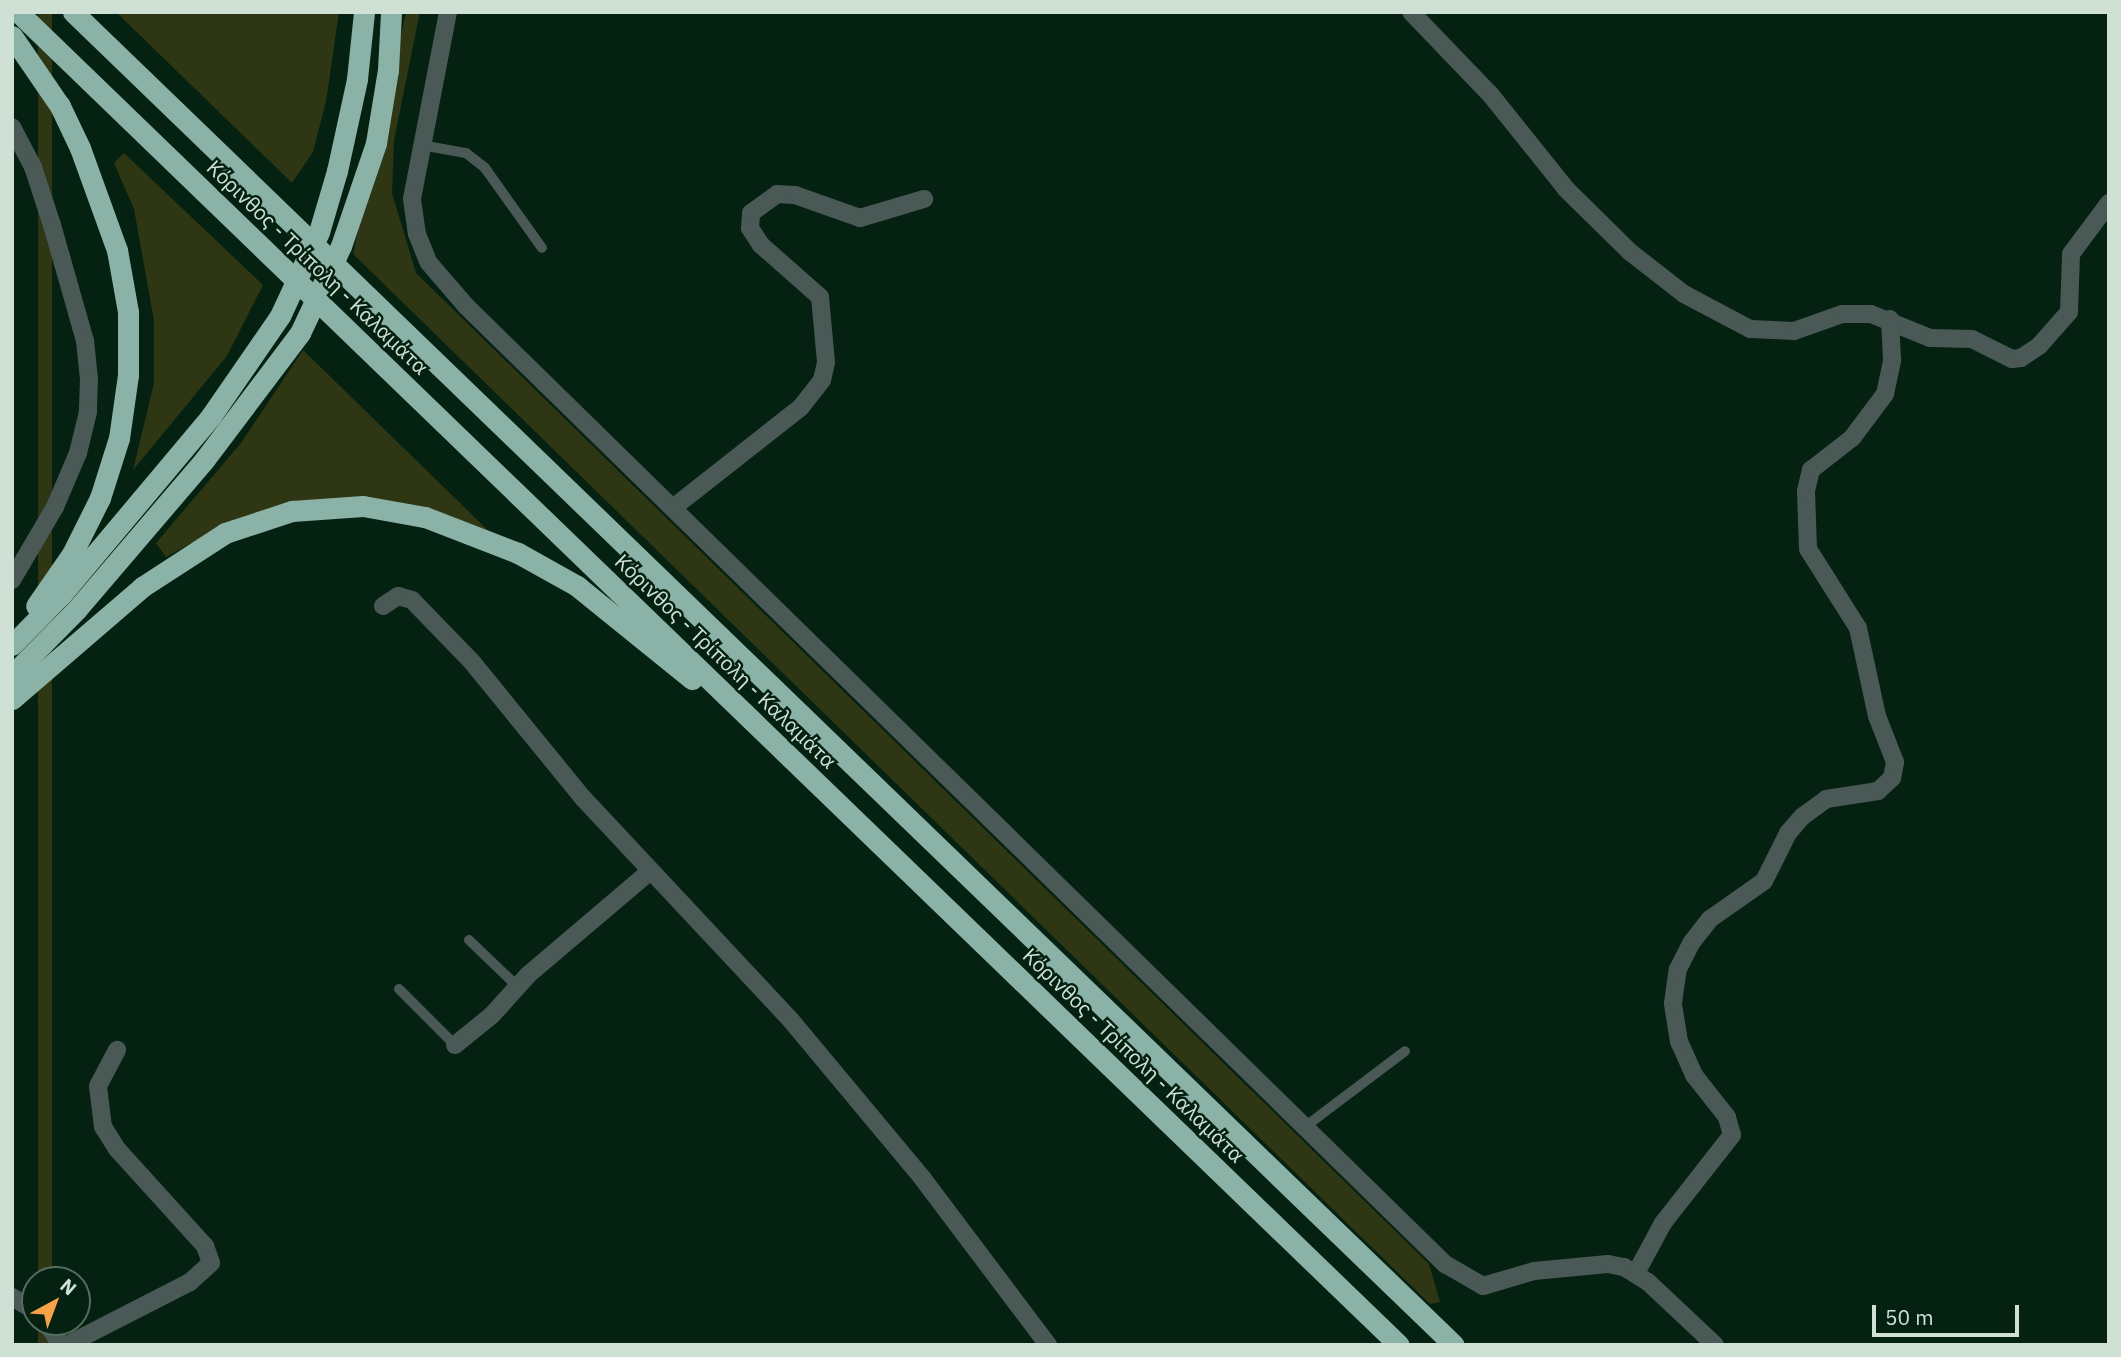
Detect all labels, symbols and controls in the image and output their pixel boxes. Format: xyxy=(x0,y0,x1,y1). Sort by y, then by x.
street label: Κόρινθος - Τρίπολη - Καλαμάτα xyxy=(202,154,434,380)
street label: Κόρινθος - Τρίπολη - Καλαμάτα xyxy=(610,548,842,774)
street label: Κόρινθος - Τρίπολη - Καλαμάτα xyxy=(1018,942,1250,1168)
north arrow xyxy=(21,1266,91,1336)
text: N xyxy=(55,1273,82,1300)
scale bar xyxy=(1876,1290,2023,1334)
text: 50 m xyxy=(1885,1303,1934,1331)

